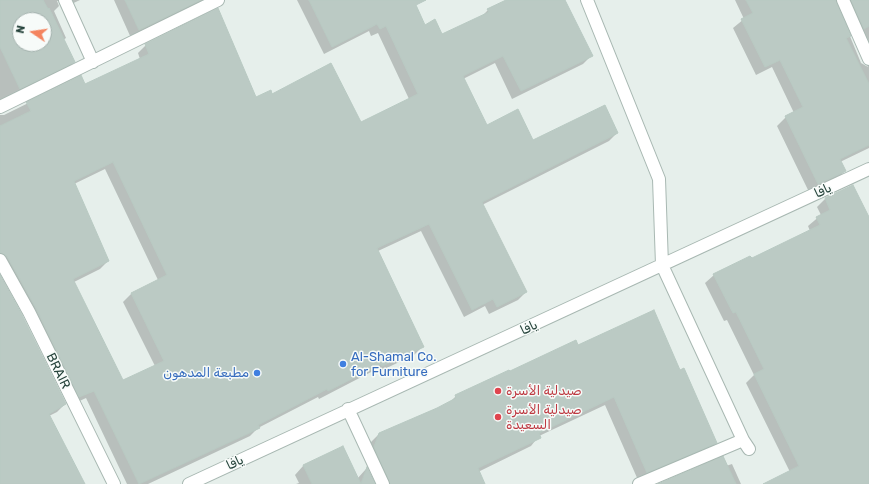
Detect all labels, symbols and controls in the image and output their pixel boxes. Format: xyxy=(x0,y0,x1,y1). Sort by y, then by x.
north arrow xyxy=(12,12,52,52)
text: N xyxy=(14,24,28,35)
street label: يافا xyxy=(812,180,834,202)
street label: يافا xyxy=(518,317,540,339)
place label: Al-Shamal Co. for Furniture xyxy=(351,349,436,380)
street label: BRAIR xyxy=(43,351,73,391)
marker: Al-Shamal Co. for Furniture xyxy=(338,359,348,369)
place label: مطبعة المدهون xyxy=(163,365,249,381)
marker: مطبعة المدهون xyxy=(252,368,262,378)
place label: صيدلية الأسرة xyxy=(506,383,581,399)
marker: صيدلية الأسرة xyxy=(493,386,503,396)
place label: صيدلية الأسرة السعيدة xyxy=(506,402,581,433)
marker: صيدلية الأسرة السعيدة xyxy=(493,412,503,422)
street label: يافا xyxy=(224,452,246,474)

